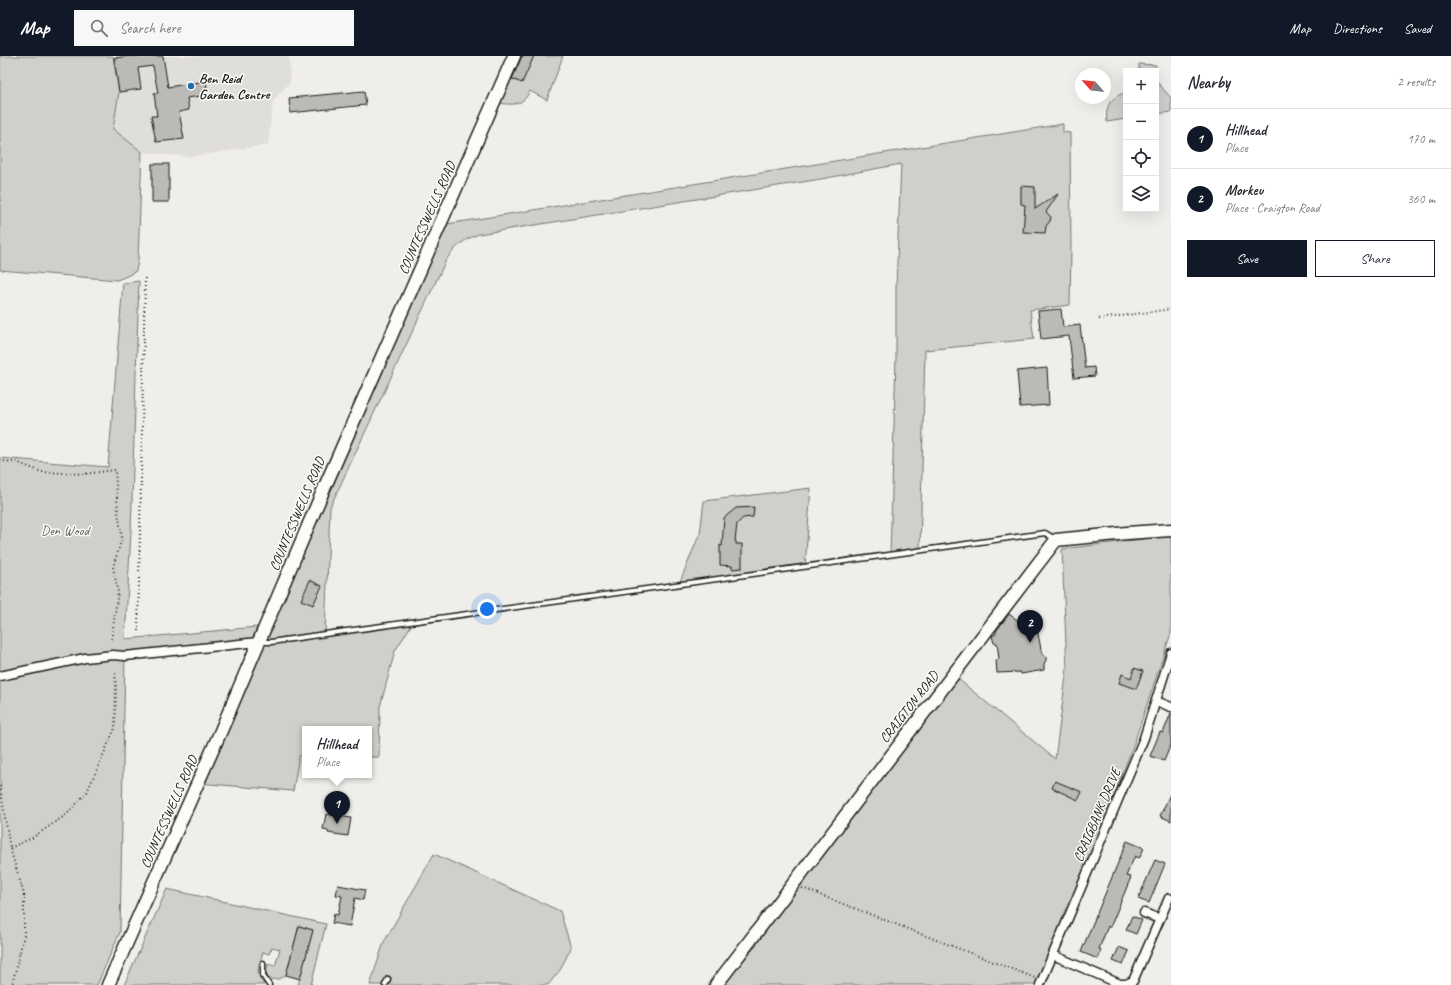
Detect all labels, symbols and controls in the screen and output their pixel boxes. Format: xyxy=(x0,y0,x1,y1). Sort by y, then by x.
search box xyxy=(74,10,354,46)
text: Map xyxy=(20,16,50,40)
icon: search xyxy=(88,17,110,39)
text: Search here xyxy=(120,19,181,38)
text: Map xyxy=(1290,20,1311,37)
text: Directions xyxy=(1333,20,1382,37)
text: Saved xyxy=(1404,20,1431,37)
north arrow xyxy=(1075,68,1111,104)
map controls xyxy=(1123,68,1159,212)
button: + xyxy=(1123,68,1159,104)
place label: Ben Reid Garden Centre xyxy=(199,70,271,103)
text: Nearby xyxy=(1187,72,1230,93)
text: 2 results xyxy=(1397,74,1435,90)
marker: Ben Reid Garden Centre xyxy=(186,81,196,91)
button: − xyxy=(1123,104,1159,140)
text: Hillhead xyxy=(1225,121,1266,140)
text: 1 xyxy=(1197,131,1203,147)
text: 170 m xyxy=(1407,131,1435,147)
button: locate xyxy=(1123,140,1159,176)
text: Place xyxy=(1225,140,1248,156)
street label: COUNTESSWELLS ROAD xyxy=(395,158,460,277)
button: layers xyxy=(1123,176,1159,212)
text: Morkeu xyxy=(1225,181,1263,200)
text: 2 xyxy=(1197,191,1203,207)
text: 360 m xyxy=(1407,191,1435,207)
text: Place · Craigton Road xyxy=(1225,200,1320,216)
button: Save xyxy=(1187,240,1307,277)
button: Share xyxy=(1315,240,1435,277)
street label: COUNTESSWELLS ROAD xyxy=(265,454,329,573)
park label: Den Wood xyxy=(41,522,91,539)
your location xyxy=(477,599,497,619)
pin: 2 xyxy=(1017,610,1043,643)
street label: CRAIGTON ROAD xyxy=(876,666,943,746)
popup xyxy=(302,726,372,778)
text: Hillhead xyxy=(316,735,358,754)
street label: COUNTESSWELLS ROAD xyxy=(137,752,202,871)
text: Place xyxy=(316,754,339,770)
street label: CRAIGBANK DRIVE xyxy=(1070,763,1125,864)
pin: 1 xyxy=(324,791,350,824)

